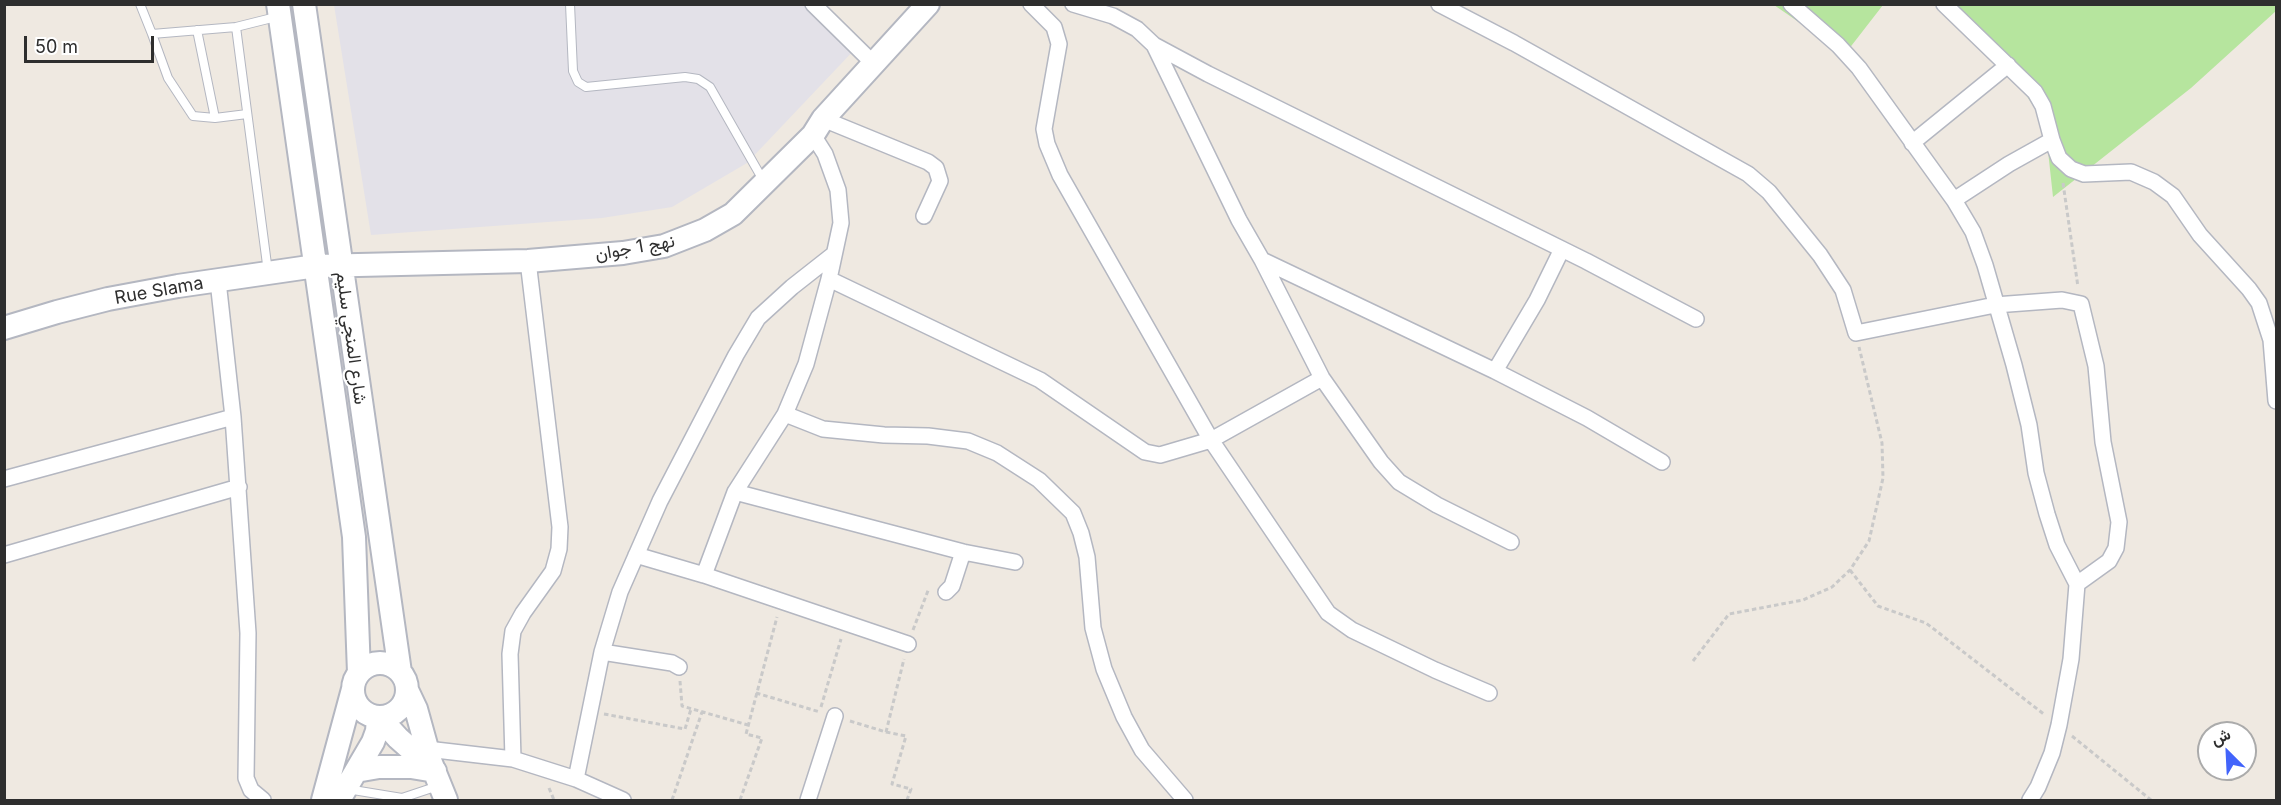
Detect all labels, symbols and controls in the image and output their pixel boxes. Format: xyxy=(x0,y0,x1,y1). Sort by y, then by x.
scale bar xyxy=(27,24,158,62)
text: 50 m xyxy=(35,36,78,57)
street label: نهج 1 جوان xyxy=(594,230,676,266)
street label: شارع المنجي سليم xyxy=(331,270,371,406)
street label: Rue Slama xyxy=(113,273,205,309)
north arrow xyxy=(2197,721,2257,781)
text: ش xyxy=(2208,723,2233,749)

